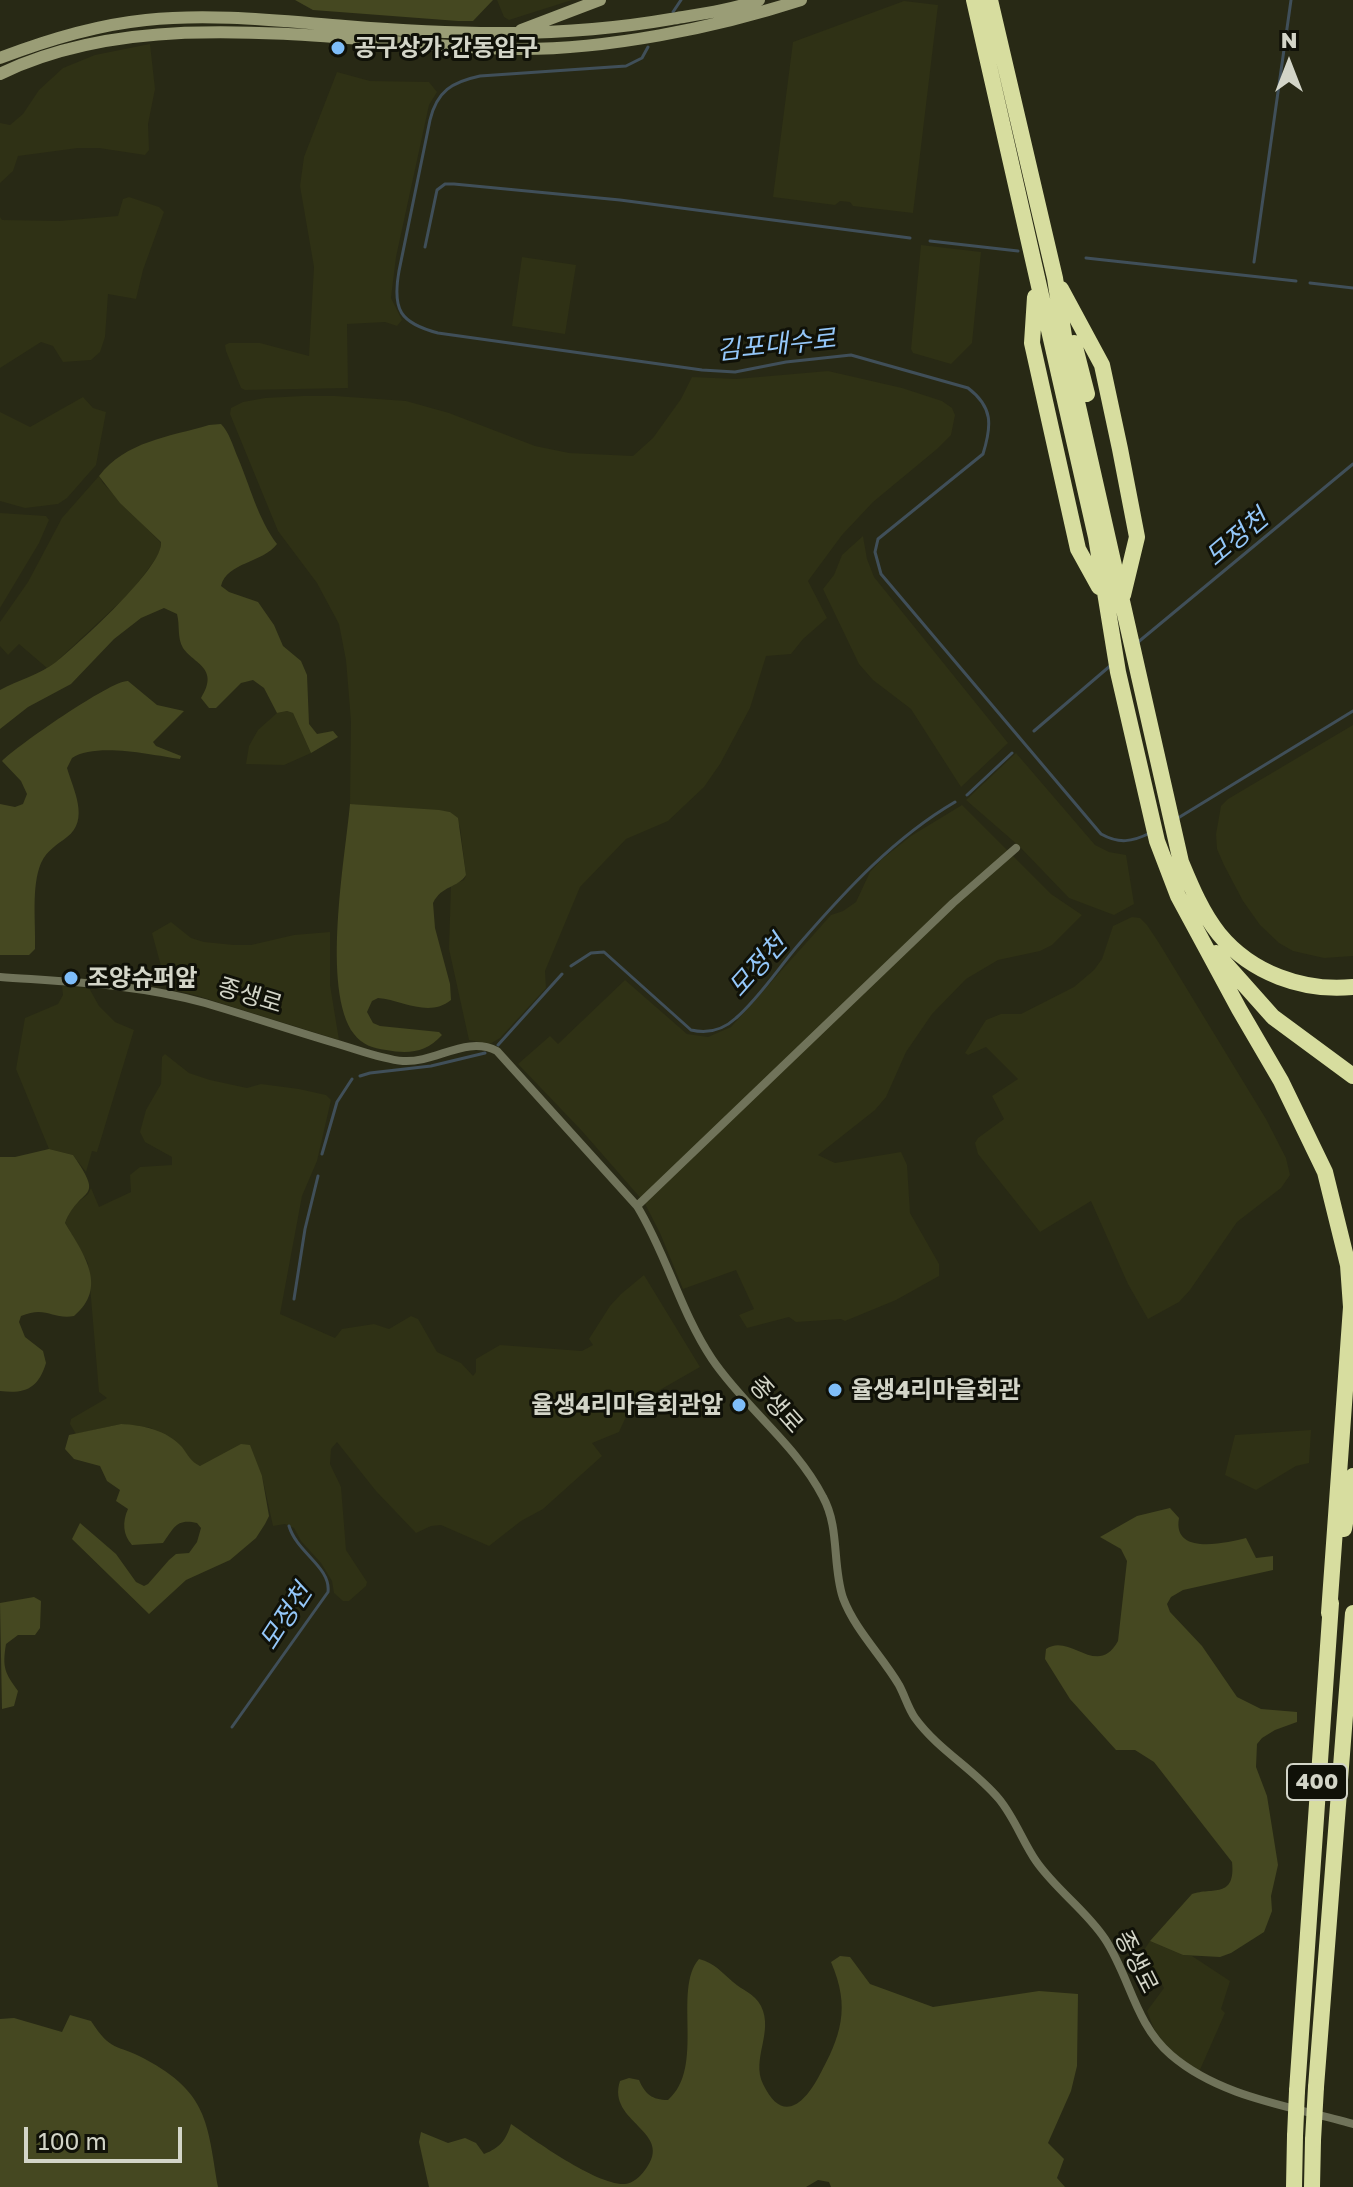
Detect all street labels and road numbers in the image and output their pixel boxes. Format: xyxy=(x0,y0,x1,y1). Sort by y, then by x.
street label: 종생로 xyxy=(214,973,286,1019)
street label: 종생로 xyxy=(743,1371,809,1439)
road number: 400 xyxy=(1287,1764,1347,1800)
street label: 종생로 xyxy=(1108,1926,1164,1998)

